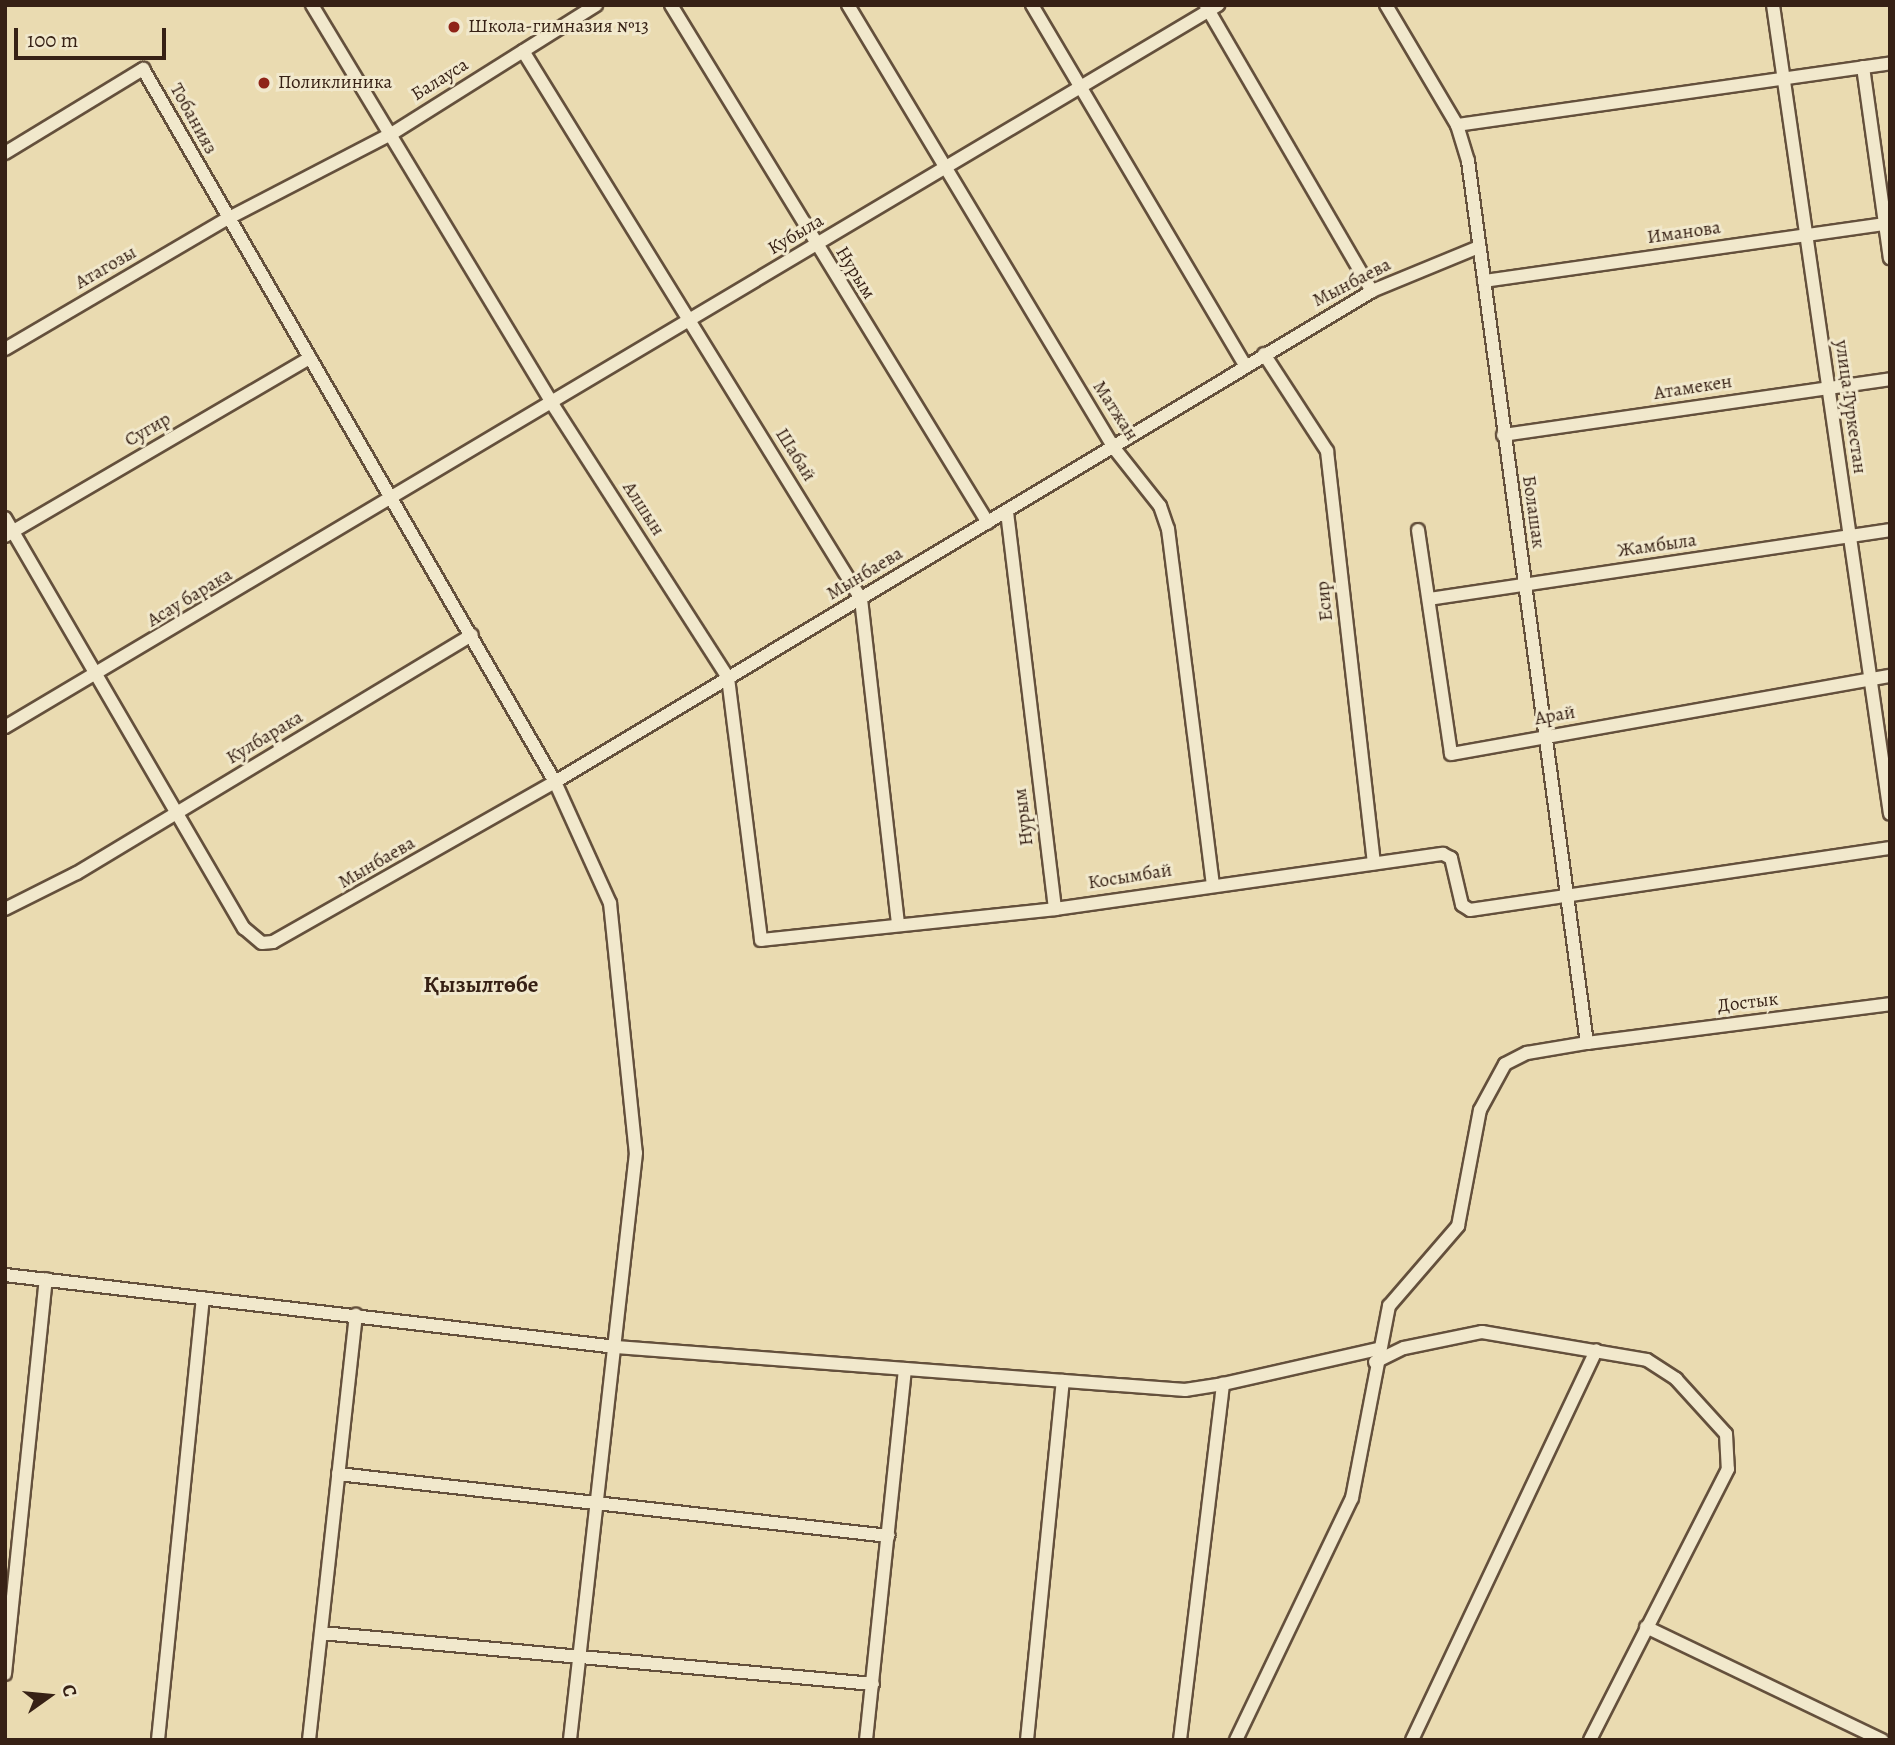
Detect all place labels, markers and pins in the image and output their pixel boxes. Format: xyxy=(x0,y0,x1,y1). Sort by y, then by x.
place label: Школа-гимназия №13 xyxy=(468,16,649,38)
marker: Школа-гимназия №13 xyxy=(446,19,462,35)
place label: Поликлиника xyxy=(278,72,392,94)
marker: Поликлиника xyxy=(256,75,272,91)

